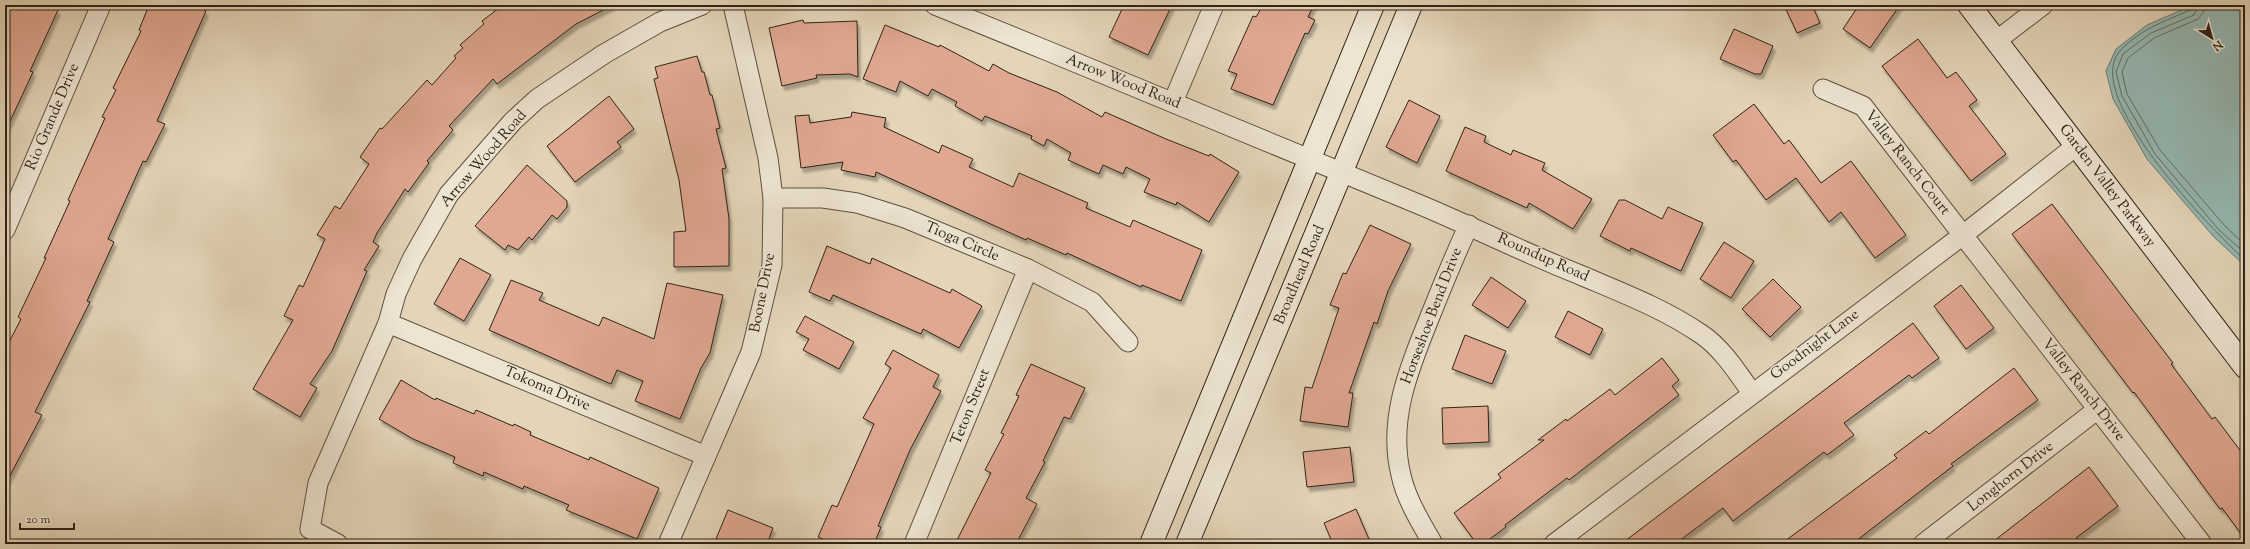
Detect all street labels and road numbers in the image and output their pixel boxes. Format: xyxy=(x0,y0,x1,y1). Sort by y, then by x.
street label: Arrow Wood Road xyxy=(1062,49,1184,115)
street label: Rio Grande Drive xyxy=(21,60,85,174)
street label: Arrow Wood Road xyxy=(436,106,532,212)
street label: Valley Ranch Court xyxy=(1859,106,1955,220)
street label: Garden Valley Parkway xyxy=(2054,120,2161,252)
street label: Tioga Circle xyxy=(922,217,1002,267)
street label: Broadhead Road xyxy=(1270,222,1331,328)
street label: Roundup Road xyxy=(1494,228,1593,288)
street label: Horseshoe Bend Drive xyxy=(1396,245,1468,387)
street label: Boone Drive xyxy=(745,251,781,335)
street label: Goodnight Lane xyxy=(1766,305,1864,385)
street label: Valley Ranch Drive xyxy=(2036,334,2130,446)
street label: Tokoma Drive xyxy=(501,361,593,417)
street label: Teton Street xyxy=(946,366,996,448)
street label: Longhorn Drive xyxy=(1964,437,2058,517)

